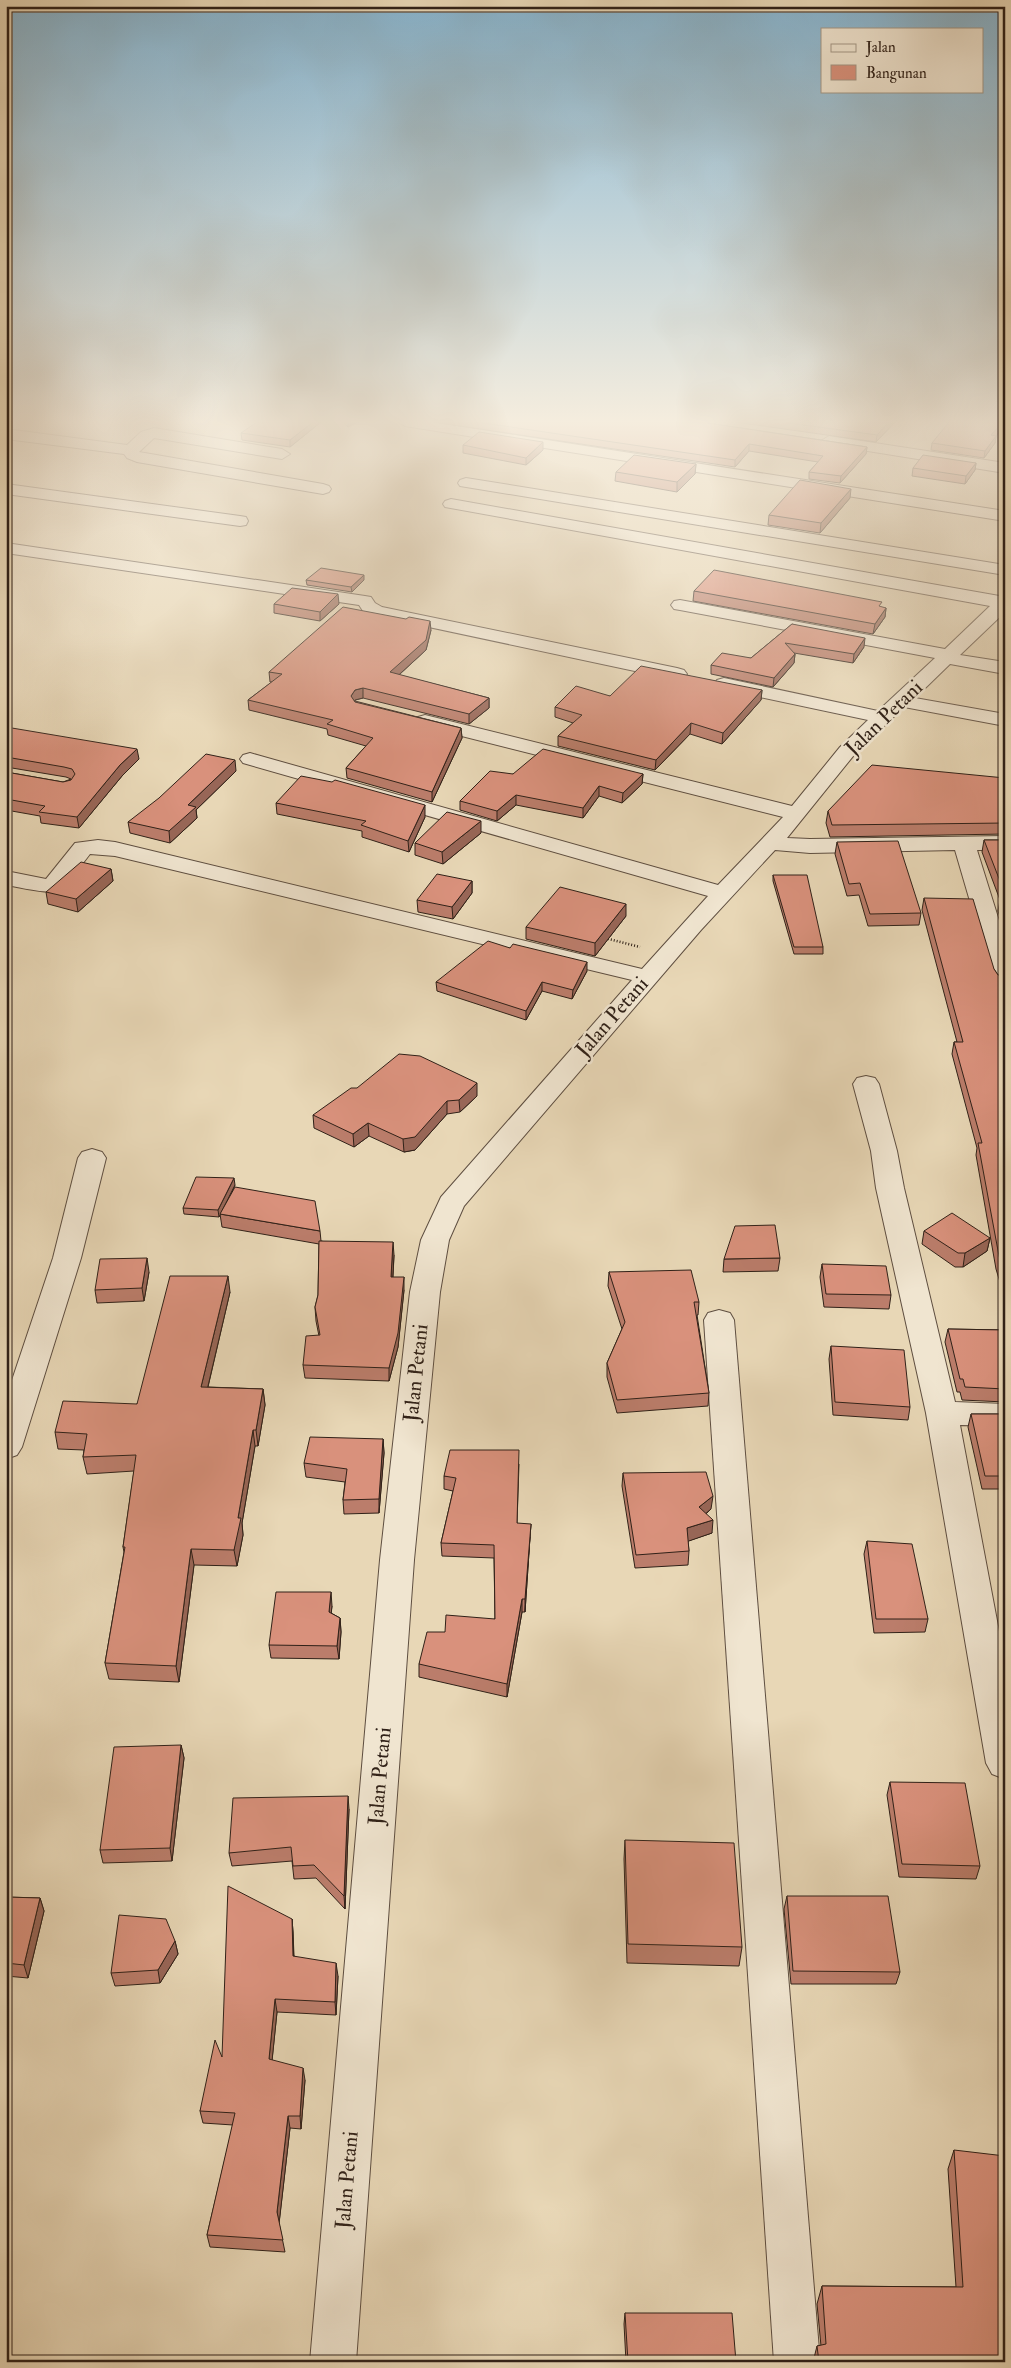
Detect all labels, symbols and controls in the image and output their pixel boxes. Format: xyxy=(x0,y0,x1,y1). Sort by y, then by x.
legend xyxy=(821,28,984,92)
text: Jalan xyxy=(865,38,896,58)
text: Bangunan xyxy=(866,64,927,83)
street label: Jalan Petani xyxy=(839,674,929,763)
street label: Jalan Petani xyxy=(569,971,655,1064)
street label: Jalan Petani xyxy=(397,1322,435,1424)
street label: Jalan Petani xyxy=(362,1725,398,1827)
street label: Jalan Petani xyxy=(329,2129,365,2231)

